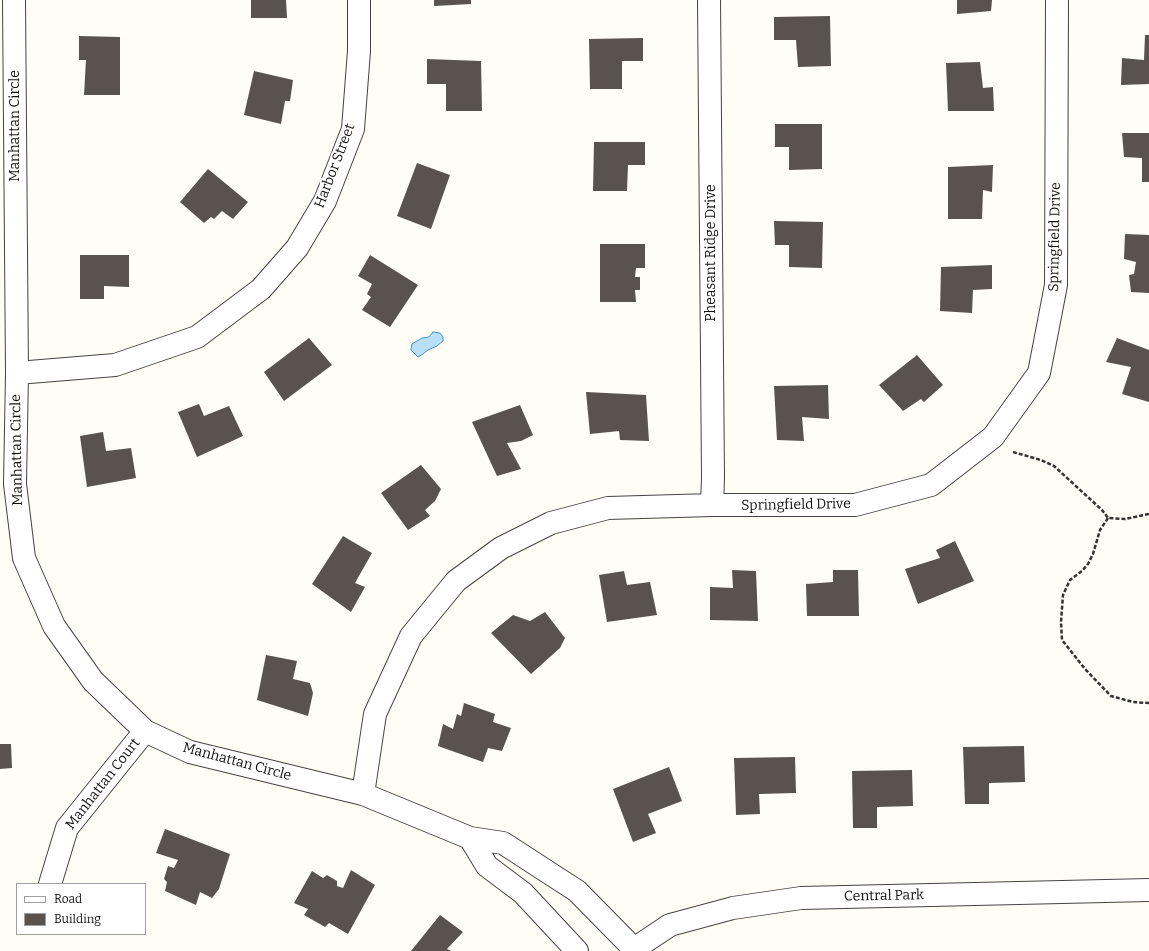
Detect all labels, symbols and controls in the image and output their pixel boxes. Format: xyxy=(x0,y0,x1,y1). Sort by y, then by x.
street label: Manhattan Circle xyxy=(7,70,23,182)
street label: Harbor Street xyxy=(311,121,359,211)
street label: Springfield Drive xyxy=(1046,182,1064,292)
street label: Pheasant Ridge Drive xyxy=(703,184,719,322)
street label: Manhattan Circle xyxy=(8,394,26,506)
street label: Springfield Drive xyxy=(741,496,851,514)
street label: Manhattan Court xyxy=(62,735,144,833)
street label: Manhattan Circle xyxy=(181,739,293,785)
legend xyxy=(16,883,146,935)
street label: Central Park xyxy=(844,887,924,905)
text: Road xyxy=(54,892,82,906)
text: Building xyxy=(54,912,101,926)

